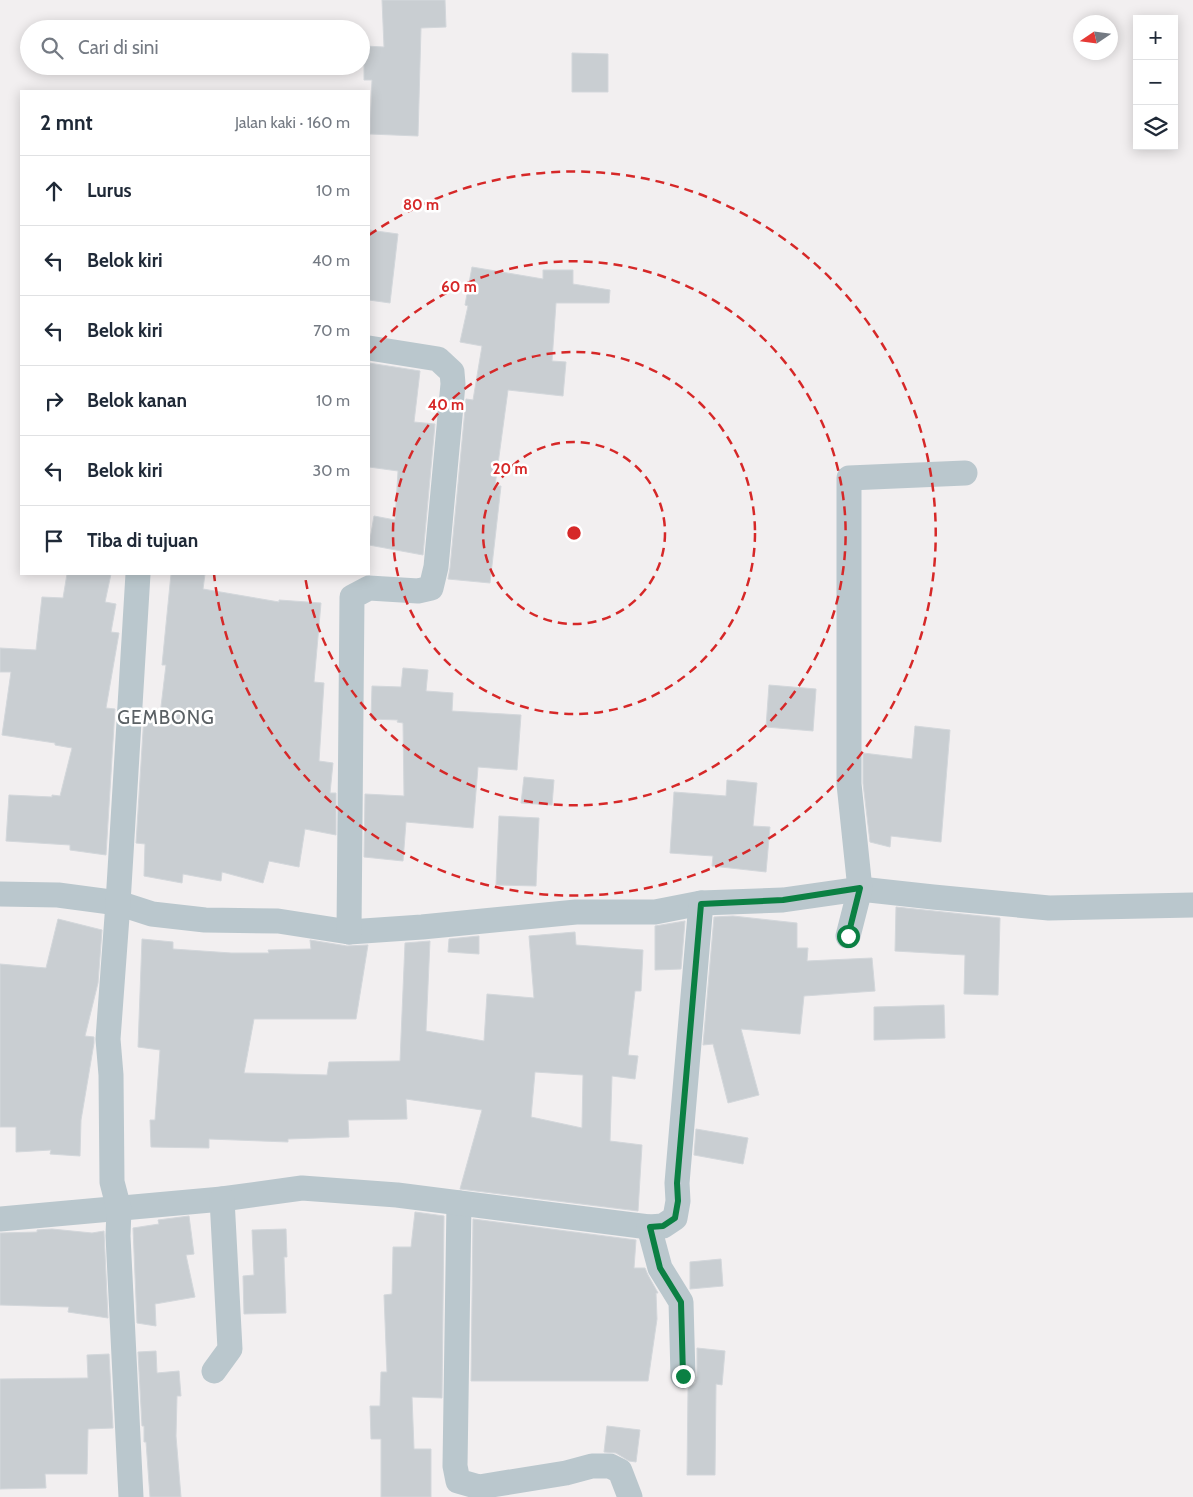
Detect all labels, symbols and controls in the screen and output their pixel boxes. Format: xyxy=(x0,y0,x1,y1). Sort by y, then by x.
north arrow xyxy=(1073,15,1118,60)
map controls xyxy=(1133,15,1178,150)
button: + xyxy=(1133,15,1178,60)
search box xyxy=(20,20,370,75)
icon: search xyxy=(38,34,66,62)
text: Cari di sini xyxy=(78,36,159,59)
button: − xyxy=(1133,60,1178,105)
button: layers xyxy=(1133,105,1178,150)
text: 2 mnt xyxy=(40,110,93,135)
text: Jalan kaki · 160 m xyxy=(235,113,350,132)
icon: ahead xyxy=(40,177,68,205)
text: Lurus xyxy=(87,179,132,202)
text: 10 m xyxy=(316,181,350,200)
text: 80 m xyxy=(403,196,439,214)
icon: left xyxy=(40,247,68,275)
text: Belok kiri xyxy=(87,249,163,272)
text: 40 m xyxy=(312,251,350,270)
text: 60 m xyxy=(441,278,477,296)
icon: left xyxy=(40,317,68,345)
text: Belok kiri xyxy=(87,319,163,342)
text: 70 m xyxy=(313,321,350,340)
icon: right xyxy=(40,387,68,415)
text: Belok kanan xyxy=(87,389,187,412)
text: 10 m xyxy=(316,391,350,410)
text: 40 m xyxy=(428,396,464,414)
icon: left xyxy=(40,457,68,485)
text: Belok kiri xyxy=(87,459,163,482)
text: 20 m xyxy=(493,460,527,478)
text: 30 m xyxy=(313,461,350,480)
centre of rings xyxy=(565,524,583,542)
icon: arrive xyxy=(40,527,68,555)
text: Tiba di tujuan xyxy=(87,529,198,552)
district label: GEMBONG xyxy=(117,706,215,729)
route start xyxy=(837,925,860,948)
route end xyxy=(672,1365,695,1388)

